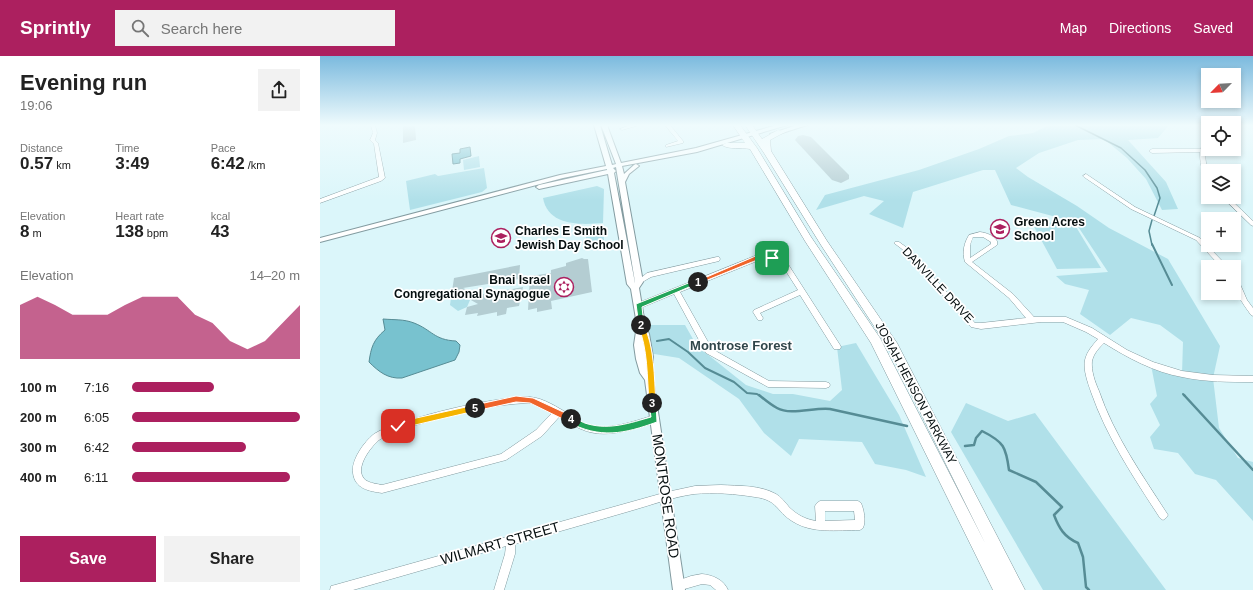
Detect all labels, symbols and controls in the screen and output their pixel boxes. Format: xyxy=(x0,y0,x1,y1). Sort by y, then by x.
search box xyxy=(115,10,395,46)
text: Sprintly xyxy=(20,17,91,38)
icon: search xyxy=(129,17,151,39)
text: Search here xyxy=(161,20,242,37)
text: Map xyxy=(1060,20,1087,36)
text: Directions xyxy=(1109,20,1171,36)
text: Saved xyxy=(1193,20,1233,36)
north arrow xyxy=(1201,68,1241,108)
map controls xyxy=(1201,68,1241,300)
button: share xyxy=(258,69,300,111)
text: Evening run xyxy=(20,70,147,95)
text: 19:06 xyxy=(20,98,53,113)
button: locate xyxy=(1201,116,1241,156)
text: Distance xyxy=(20,142,63,154)
text: Time xyxy=(115,142,139,154)
text: Pace xyxy=(211,142,236,154)
text: 0.57 xyxy=(20,154,53,173)
text: 3:49 xyxy=(115,154,149,173)
text: 6:42 xyxy=(211,154,245,173)
text: km xyxy=(53,159,71,171)
text: /km xyxy=(245,159,265,171)
button: layers xyxy=(1201,164,1241,204)
text: Elevation xyxy=(20,210,65,222)
text: Heart rate xyxy=(115,210,164,222)
text: kcal xyxy=(211,210,230,222)
button: + xyxy=(1201,212,1241,252)
place label: Green Acres School xyxy=(1014,215,1085,243)
school or university icon: Green Acres School xyxy=(989,218,1011,240)
text: 8 xyxy=(20,222,29,241)
text: 138 xyxy=(115,222,144,241)
text: 43 xyxy=(211,222,230,241)
place label: Charles E Smith Jewish Day School xyxy=(515,224,624,252)
text: m xyxy=(29,227,42,239)
text: bpm xyxy=(144,227,168,239)
school or university icon: Charles E Smith Jewish Day School xyxy=(490,227,512,249)
pin xyxy=(755,241,789,275)
street label: DANVILLE DRIVE xyxy=(899,244,977,326)
icon: arrive xyxy=(761,247,783,269)
button: − xyxy=(1201,260,1241,300)
text: Elevation xyxy=(20,268,73,283)
text: 14–20 m xyxy=(249,268,300,283)
pin: 1 xyxy=(688,272,708,292)
place label: Bnai Israel Congregational Synagogue xyxy=(394,273,550,301)
synagogue icon: Bnai Israel Congregational Synagogue xyxy=(553,276,575,298)
text: 1 xyxy=(695,276,701,288)
pin: 2 xyxy=(631,315,651,335)
text: 2 xyxy=(638,319,644,331)
street label: JOSIAH HENSON PARKWAY xyxy=(872,319,960,467)
district label: Montrose Forest xyxy=(690,338,793,353)
text: 100 m xyxy=(20,380,57,395)
text: 7:16 xyxy=(84,380,109,395)
pin: 3 xyxy=(642,393,662,413)
text: 3 xyxy=(649,397,655,409)
pin: 5 xyxy=(465,398,485,418)
text: 5 xyxy=(472,402,478,414)
pin xyxy=(381,409,415,443)
pin: 4 xyxy=(561,409,581,429)
text: 200 m xyxy=(20,410,57,425)
text: 6:05 xyxy=(84,410,109,425)
text: 4 xyxy=(568,413,574,425)
icon: check xyxy=(387,415,409,437)
street label: MONTROSE ROAD xyxy=(649,433,683,559)
text: 300 m xyxy=(20,440,57,455)
text: 6:42 xyxy=(84,440,109,455)
text: 400 m xyxy=(20,470,57,485)
text: 6:11 xyxy=(84,470,108,485)
street label: WILMART STREET xyxy=(439,518,562,568)
button: Save xyxy=(20,536,156,582)
button: Share xyxy=(164,536,300,582)

